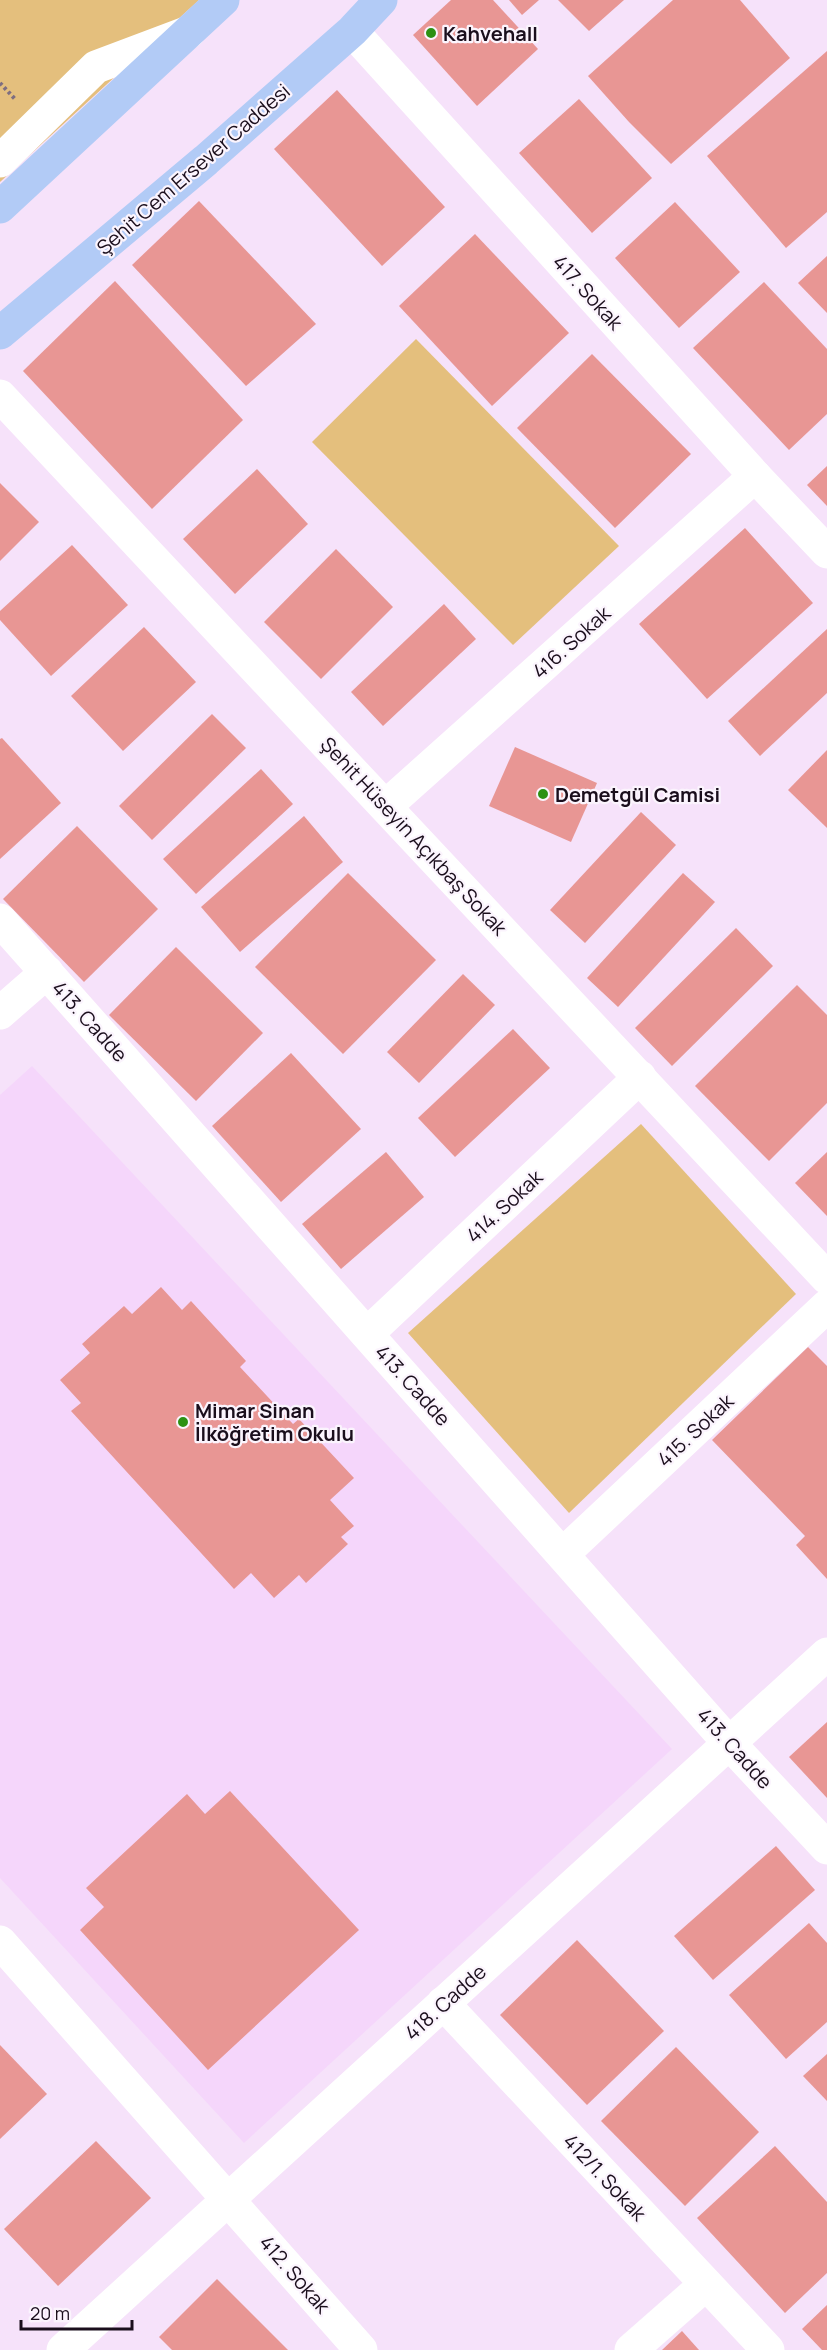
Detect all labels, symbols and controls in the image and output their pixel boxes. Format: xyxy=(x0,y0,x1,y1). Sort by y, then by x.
place label: Kahvehall xyxy=(443,20,538,47)
marker: Kahvehall xyxy=(424,26,438,40)
street label: Şehit Cem Ersever Caddesi xyxy=(91,77,295,261)
street label: 417. Sokak xyxy=(547,249,630,336)
street label: 416. Sokak xyxy=(526,599,617,684)
street label: Şehit Hüseyin Açıkbaş Sokak xyxy=(315,731,514,942)
place label: Demetgül Camisi xyxy=(555,781,720,808)
marker: Demetgül Camisi xyxy=(536,787,550,801)
street label: 413. Cadde xyxy=(46,975,134,1067)
street label: 414. Sokak xyxy=(460,1163,549,1248)
street label: 413. Cadde xyxy=(369,1339,457,1431)
street label: 415. Sokak xyxy=(651,1387,740,1472)
place label: Mimar Sinan İlköğretim Okulu xyxy=(195,1397,354,1447)
marker: Mimar Sinan İlköğretim Okulu xyxy=(176,1415,190,1429)
street label: 413. Cadde xyxy=(691,1702,779,1794)
street label: 418. Cadde xyxy=(398,1958,492,2046)
street label: 412/1. Sokak xyxy=(558,2128,653,2227)
street label: 412. Sokak xyxy=(254,2229,337,2320)
scale bar xyxy=(21,2293,132,2331)
text: 20 m xyxy=(30,2301,70,2325)

